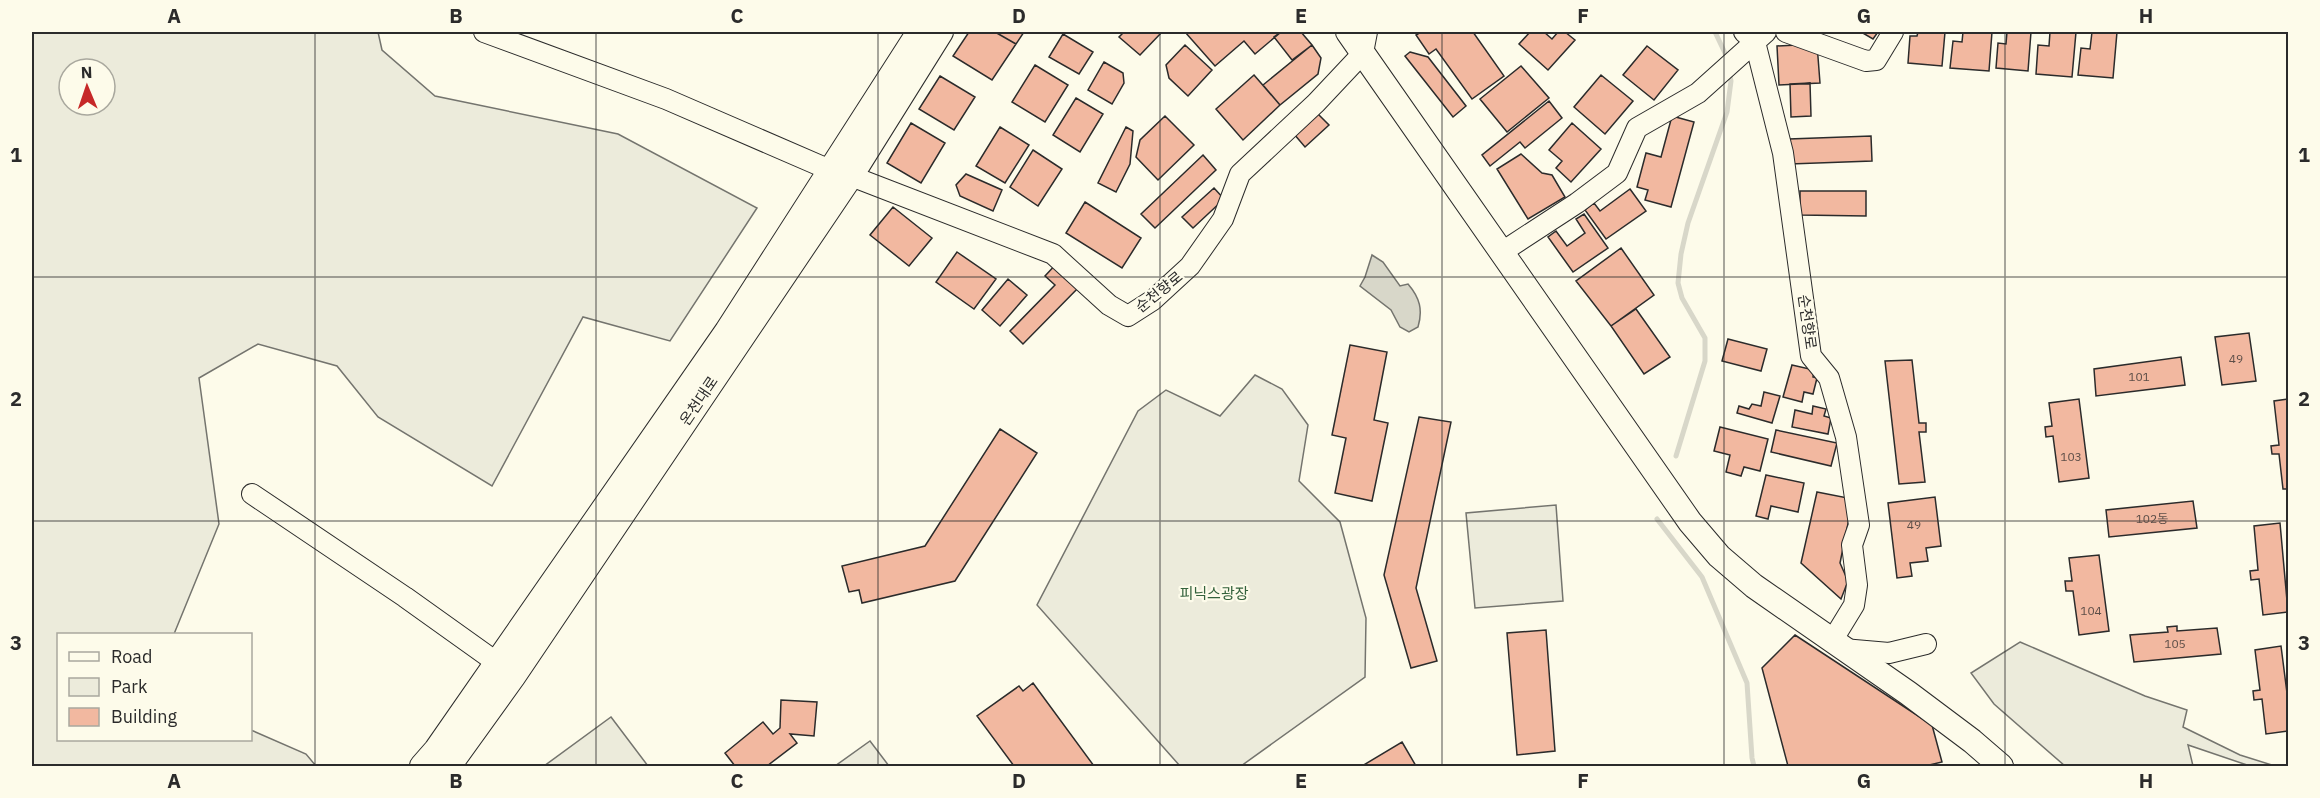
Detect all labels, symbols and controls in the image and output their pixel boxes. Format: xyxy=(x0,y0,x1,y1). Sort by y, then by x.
text: A xyxy=(167,2,181,29)
text: B xyxy=(449,2,463,29)
text: C xyxy=(730,2,744,29)
text: D xyxy=(1012,2,1026,29)
text: E xyxy=(1295,2,1307,29)
text: F xyxy=(1577,2,1589,29)
text: G xyxy=(1857,2,1871,29)
text: H xyxy=(2139,2,2153,29)
north arrow xyxy=(57,57,117,117)
text: N xyxy=(80,62,93,82)
text: 1 xyxy=(10,141,22,168)
text: 1 xyxy=(2298,141,2310,168)
street label: 순천향로 xyxy=(1131,267,1186,316)
street label: 순천향로 xyxy=(1794,293,1821,351)
house number: 49 xyxy=(2229,351,2243,366)
house number: 101 xyxy=(2128,369,2150,384)
street label: 온천대로 xyxy=(675,373,722,429)
text: 2 xyxy=(10,385,22,412)
text: 2 xyxy=(2298,385,2310,412)
house number: 103 xyxy=(2060,449,2082,464)
house number: 102동 xyxy=(2136,511,2168,526)
house number: 49 xyxy=(1907,517,1921,532)
park label: 피닉스광장 xyxy=(1179,584,1249,603)
house number: 104 xyxy=(2080,603,2102,618)
text: 3 xyxy=(10,629,22,656)
text: 3 xyxy=(2298,629,2310,656)
legend xyxy=(57,633,252,741)
house number: 105 xyxy=(2164,636,2186,651)
text: Road xyxy=(111,645,152,668)
text: Park xyxy=(111,675,148,698)
text: Building xyxy=(111,705,178,728)
text: A xyxy=(167,767,181,794)
text: B xyxy=(449,767,463,794)
text: C xyxy=(730,767,744,794)
text: D xyxy=(1012,767,1026,794)
text: E xyxy=(1295,767,1307,794)
text: F xyxy=(1577,767,1589,794)
text: G xyxy=(1857,767,1871,794)
text: H xyxy=(2139,767,2153,794)

